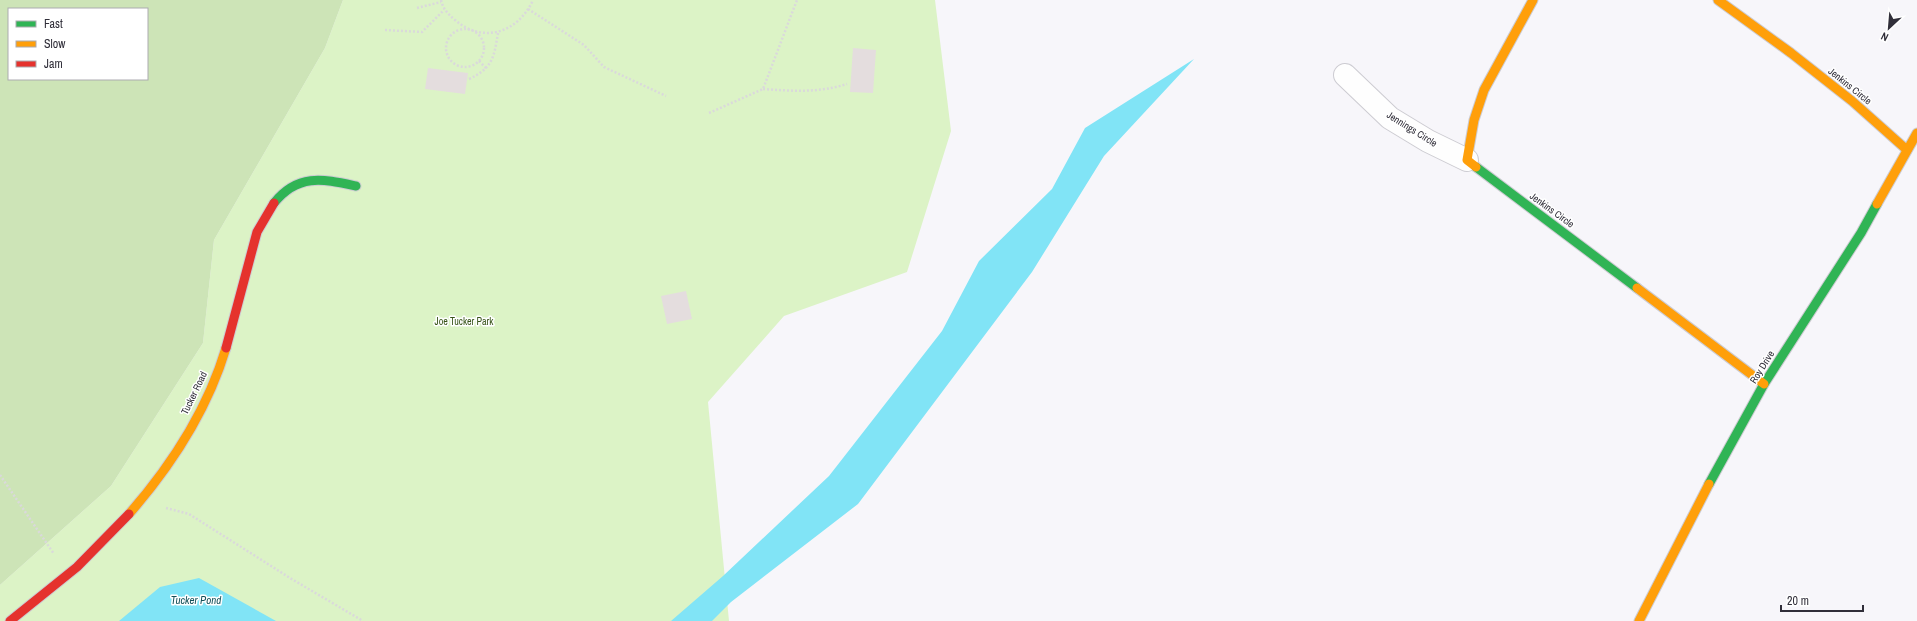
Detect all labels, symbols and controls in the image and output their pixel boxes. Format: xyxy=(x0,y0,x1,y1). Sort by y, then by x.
legend xyxy=(8,8,148,80)
north arrow xyxy=(1869,8,1909,48)
text: Fast xyxy=(44,16,63,32)
text: N xyxy=(1879,29,1891,45)
text: Slow xyxy=(44,36,66,52)
text: Jam xyxy=(44,56,63,72)
street label: Jenkins Circle xyxy=(1826,65,1875,108)
street label: Jennings Circle xyxy=(1384,108,1440,150)
street label: Jenkins Circle xyxy=(1527,189,1577,231)
park label: Joe Tucker Park xyxy=(435,315,494,328)
street label: Roy Drive xyxy=(1747,348,1777,386)
street label: Tucker Road xyxy=(178,369,210,417)
scale bar xyxy=(1781,587,1863,613)
water label: Tucker Pond xyxy=(171,593,222,607)
text: 20 m xyxy=(1787,593,1809,609)

